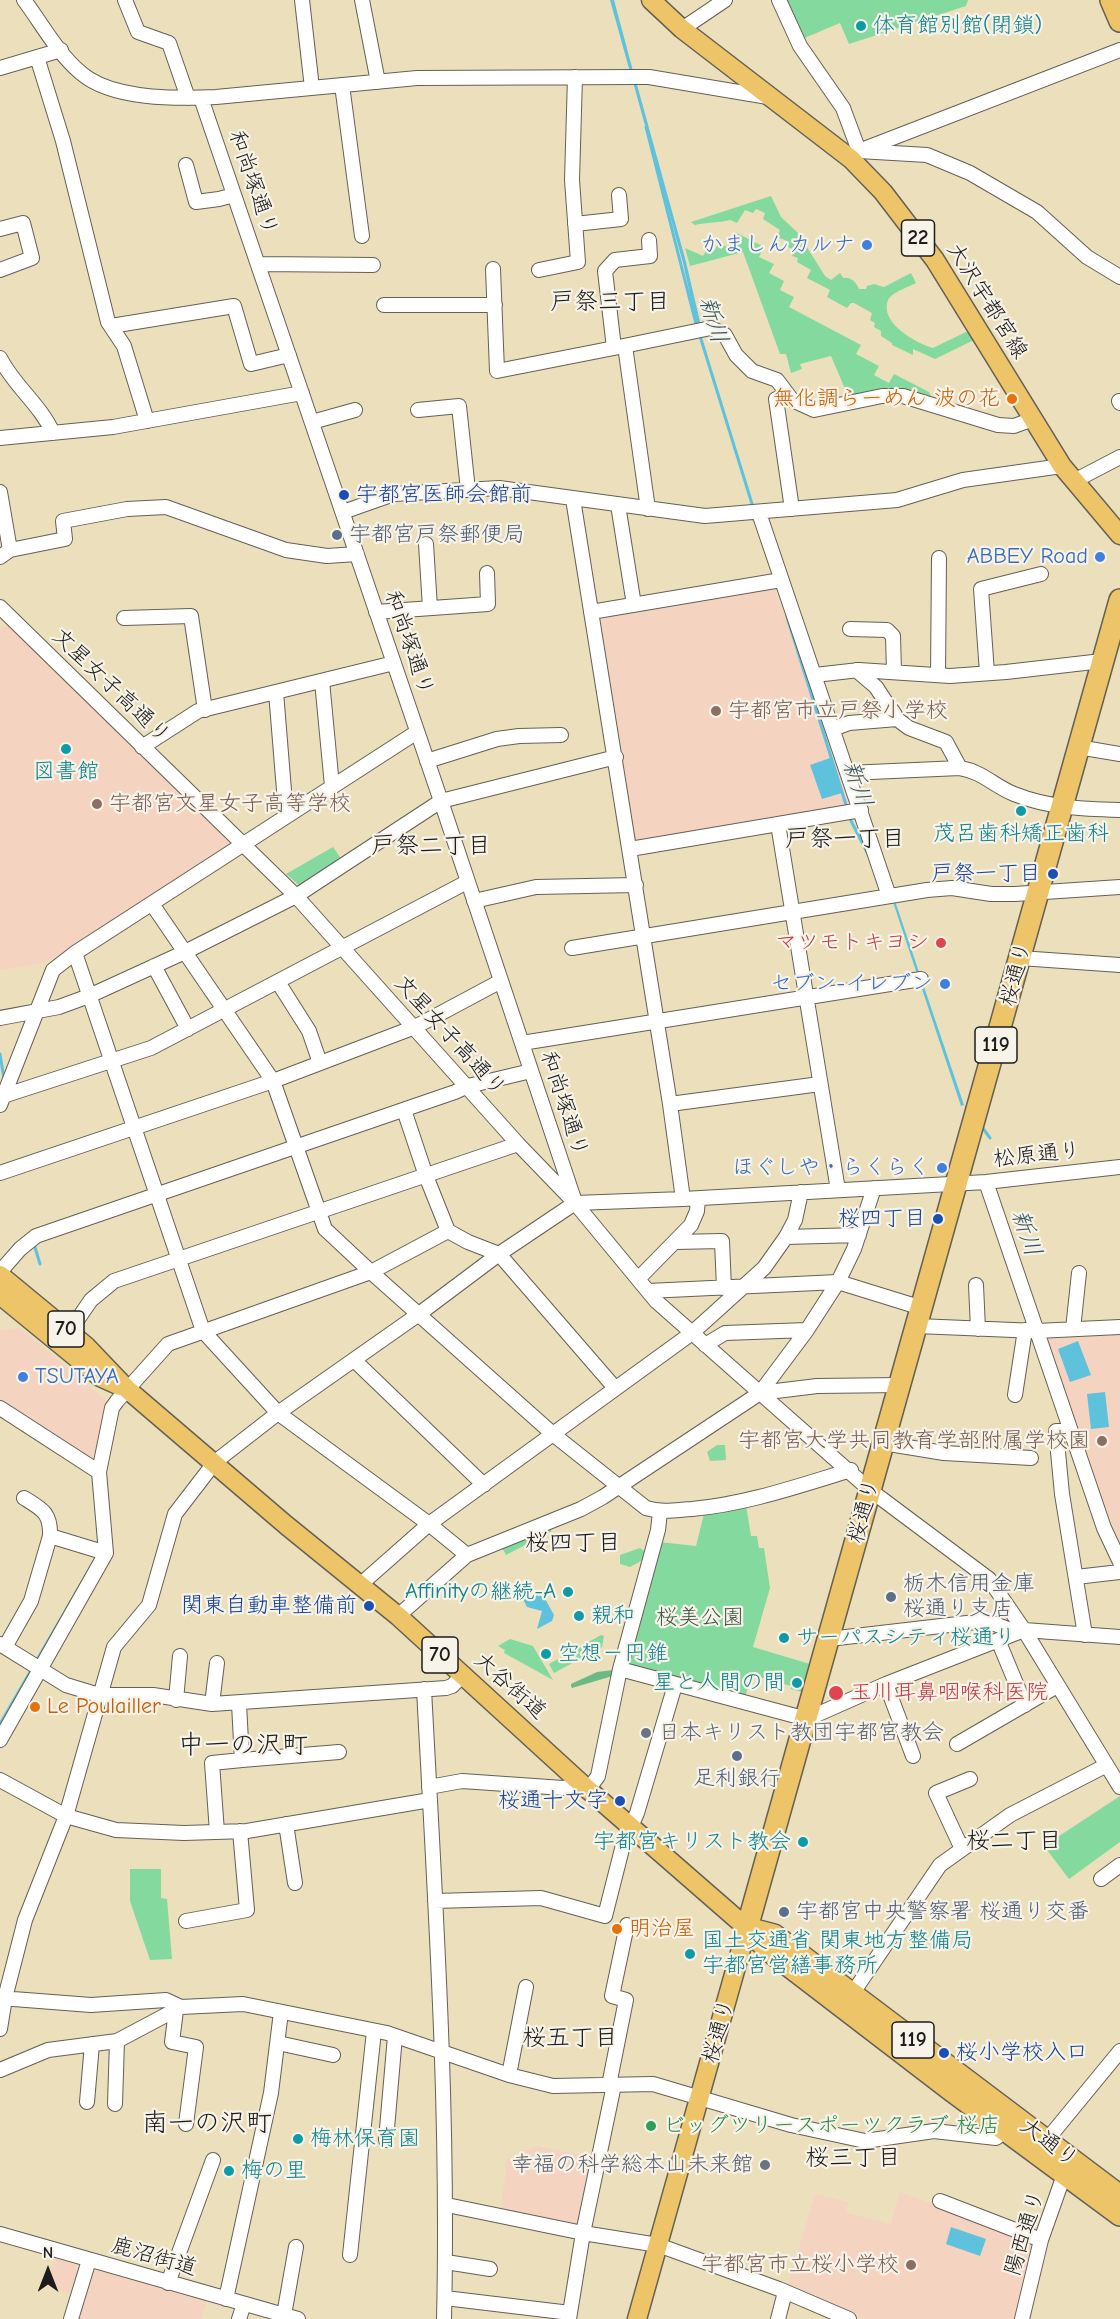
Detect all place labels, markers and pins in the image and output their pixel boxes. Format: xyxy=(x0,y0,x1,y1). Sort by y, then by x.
place label: 体育館別館(閉鎖) xyxy=(873,13,1042,39)
marker: 体育館別館(閉鎖) xyxy=(854,19,868,33)
place label: かましんカルナ xyxy=(701,232,855,258)
marker: かましんカルナ xyxy=(860,238,874,252)
place label: 無化調らーめん 波の花 xyxy=(773,386,1000,412)
marker: 無化調らーめん 波の花 xyxy=(1005,392,1019,406)
place label: 宇都宮医師会館前 xyxy=(356,482,532,508)
marker: 宇都宮医師会館前 xyxy=(337,488,351,502)
place label: 宇都宮戸祭郵便局 xyxy=(349,522,525,548)
marker: 宇都宮戸祭郵便局 xyxy=(330,528,344,542)
place label: ABBEY Road xyxy=(967,544,1088,570)
marker: ABBEY Road xyxy=(1093,550,1107,564)
place label: 宇都宮市立戸祭小学校 xyxy=(728,698,948,724)
marker: 宇都宮市立戸祭小学校 xyxy=(709,704,723,718)
marker: 図書館 xyxy=(59,742,73,756)
place label: 図書館 xyxy=(33,759,99,785)
place label: 宇都宮文星女子高等学校 xyxy=(109,791,351,817)
marker: 宇都宮文星女子高等学校 xyxy=(90,797,104,811)
marker: 茂呂歯科矯正歯科 xyxy=(1014,804,1028,818)
place label: 茂呂歯科矯正歯科 xyxy=(933,821,1109,847)
place label: 戸祭一丁目 xyxy=(931,861,1041,887)
marker: 戸祭一丁目 xyxy=(1046,867,1060,881)
place label: マツモトキヨシ xyxy=(775,930,929,956)
marker: マツモトキヨシ xyxy=(934,936,948,950)
place label: セブン-イレブン xyxy=(770,971,933,997)
marker: セブン-イレブン xyxy=(938,977,952,991)
place label: ほぐしや・らくらく xyxy=(732,1155,930,1181)
marker: ほぐしや・らくらく xyxy=(935,1161,949,1175)
place label: 桜四丁目 xyxy=(838,1206,926,1232)
marker: 桜四丁目 xyxy=(931,1212,945,1226)
place label: TSUTAYA xyxy=(35,1364,119,1390)
marker: TSUTAYA xyxy=(16,1370,30,1384)
place label: 宇都宮大学共同教育学部附属学校園 xyxy=(738,1428,1090,1454)
marker: 宇都宮大学共同教育学部附属学校園 xyxy=(1095,1434,1109,1448)
place label: 栃木信用金庫 桜通り支店 xyxy=(903,1571,1035,1622)
place label: Affinityの継続-A xyxy=(405,1579,556,1605)
marker: Affinityの継続-A xyxy=(561,1585,575,1599)
marker: 栃木信用金庫 桜通り支店 xyxy=(884,1590,898,1604)
place label: 関東自動車整備前 xyxy=(181,1593,357,1619)
marker: 関東自動車整備前 xyxy=(362,1599,376,1613)
place label: 親和 xyxy=(591,1603,635,1629)
marker: 親和 xyxy=(572,1609,586,1623)
place label: サーパスシティ桜通り xyxy=(796,1625,1016,1651)
marker: サーパスシティ桜通り xyxy=(777,1631,791,1645)
place label: 空想－円錐 xyxy=(558,1641,668,1667)
marker: 空想－円錐 xyxy=(539,1647,553,1661)
place label: 星と人間の間 xyxy=(653,1670,785,1696)
marker: 星と人間の間 xyxy=(790,1676,804,1690)
place label: 玉川耳鼻咽喉科医院 xyxy=(850,1680,1048,1706)
marker: 玉川耳鼻咽喉科医院 xyxy=(827,1684,845,1702)
place label: Le Poulailler xyxy=(47,1694,161,1720)
marker: Le Poulailler xyxy=(28,1700,42,1714)
place label: 日本キリスト教団宇都宮教会 xyxy=(658,1720,944,1746)
marker: 日本キリスト教団宇都宮教会 xyxy=(639,1726,653,1740)
marker: 足利銀行 xyxy=(730,1749,744,1763)
place label: 足利銀行 xyxy=(693,1766,781,1792)
place label: 桜通十文字 xyxy=(498,1788,608,1814)
marker: 桜通十文字 xyxy=(613,1794,627,1808)
place label: 宇都宮キリスト教会 xyxy=(593,1829,791,1855)
marker: 宇都宮キリスト教会 xyxy=(796,1835,810,1849)
place label: 宇都宮中央警察署 桜通り交番 xyxy=(796,1899,1089,1925)
marker: 宇都宮中央警察署 桜通り交番 xyxy=(777,1905,791,1919)
place label: 明治屋 xyxy=(629,1916,695,1942)
marker: 明治屋 xyxy=(610,1922,624,1936)
place label: 国土交通省 関東地方整備局 宇都宮営繕事務所 xyxy=(702,1928,973,1980)
marker: 国土交通省 関東地方整備局 宇都宮営繕事務所 xyxy=(683,1947,697,1961)
place label: 桜小学校入口 xyxy=(956,2040,1088,2066)
marker: 桜小学校入口 xyxy=(937,2046,951,2060)
place label: ビッグツリースポーツクラブ 桜店 xyxy=(663,2113,1000,2139)
marker: ビッグツリースポーツクラブ 桜店 xyxy=(644,2119,658,2133)
place label: 梅林保育園 xyxy=(310,2126,420,2152)
marker: 梅林保育園 xyxy=(291,2132,305,2146)
place label: 幸福の科学総本山未来館 xyxy=(511,2152,753,2178)
place label: 梅の里 xyxy=(241,2158,307,2184)
marker: 幸福の科学総本山未来館 xyxy=(758,2158,772,2172)
marker: 梅の里 xyxy=(222,2164,236,2178)
place label: 宇都宮市立桜小学校 xyxy=(701,2252,899,2278)
marker: 宇都宮市立桜小学校 xyxy=(904,2258,918,2272)

